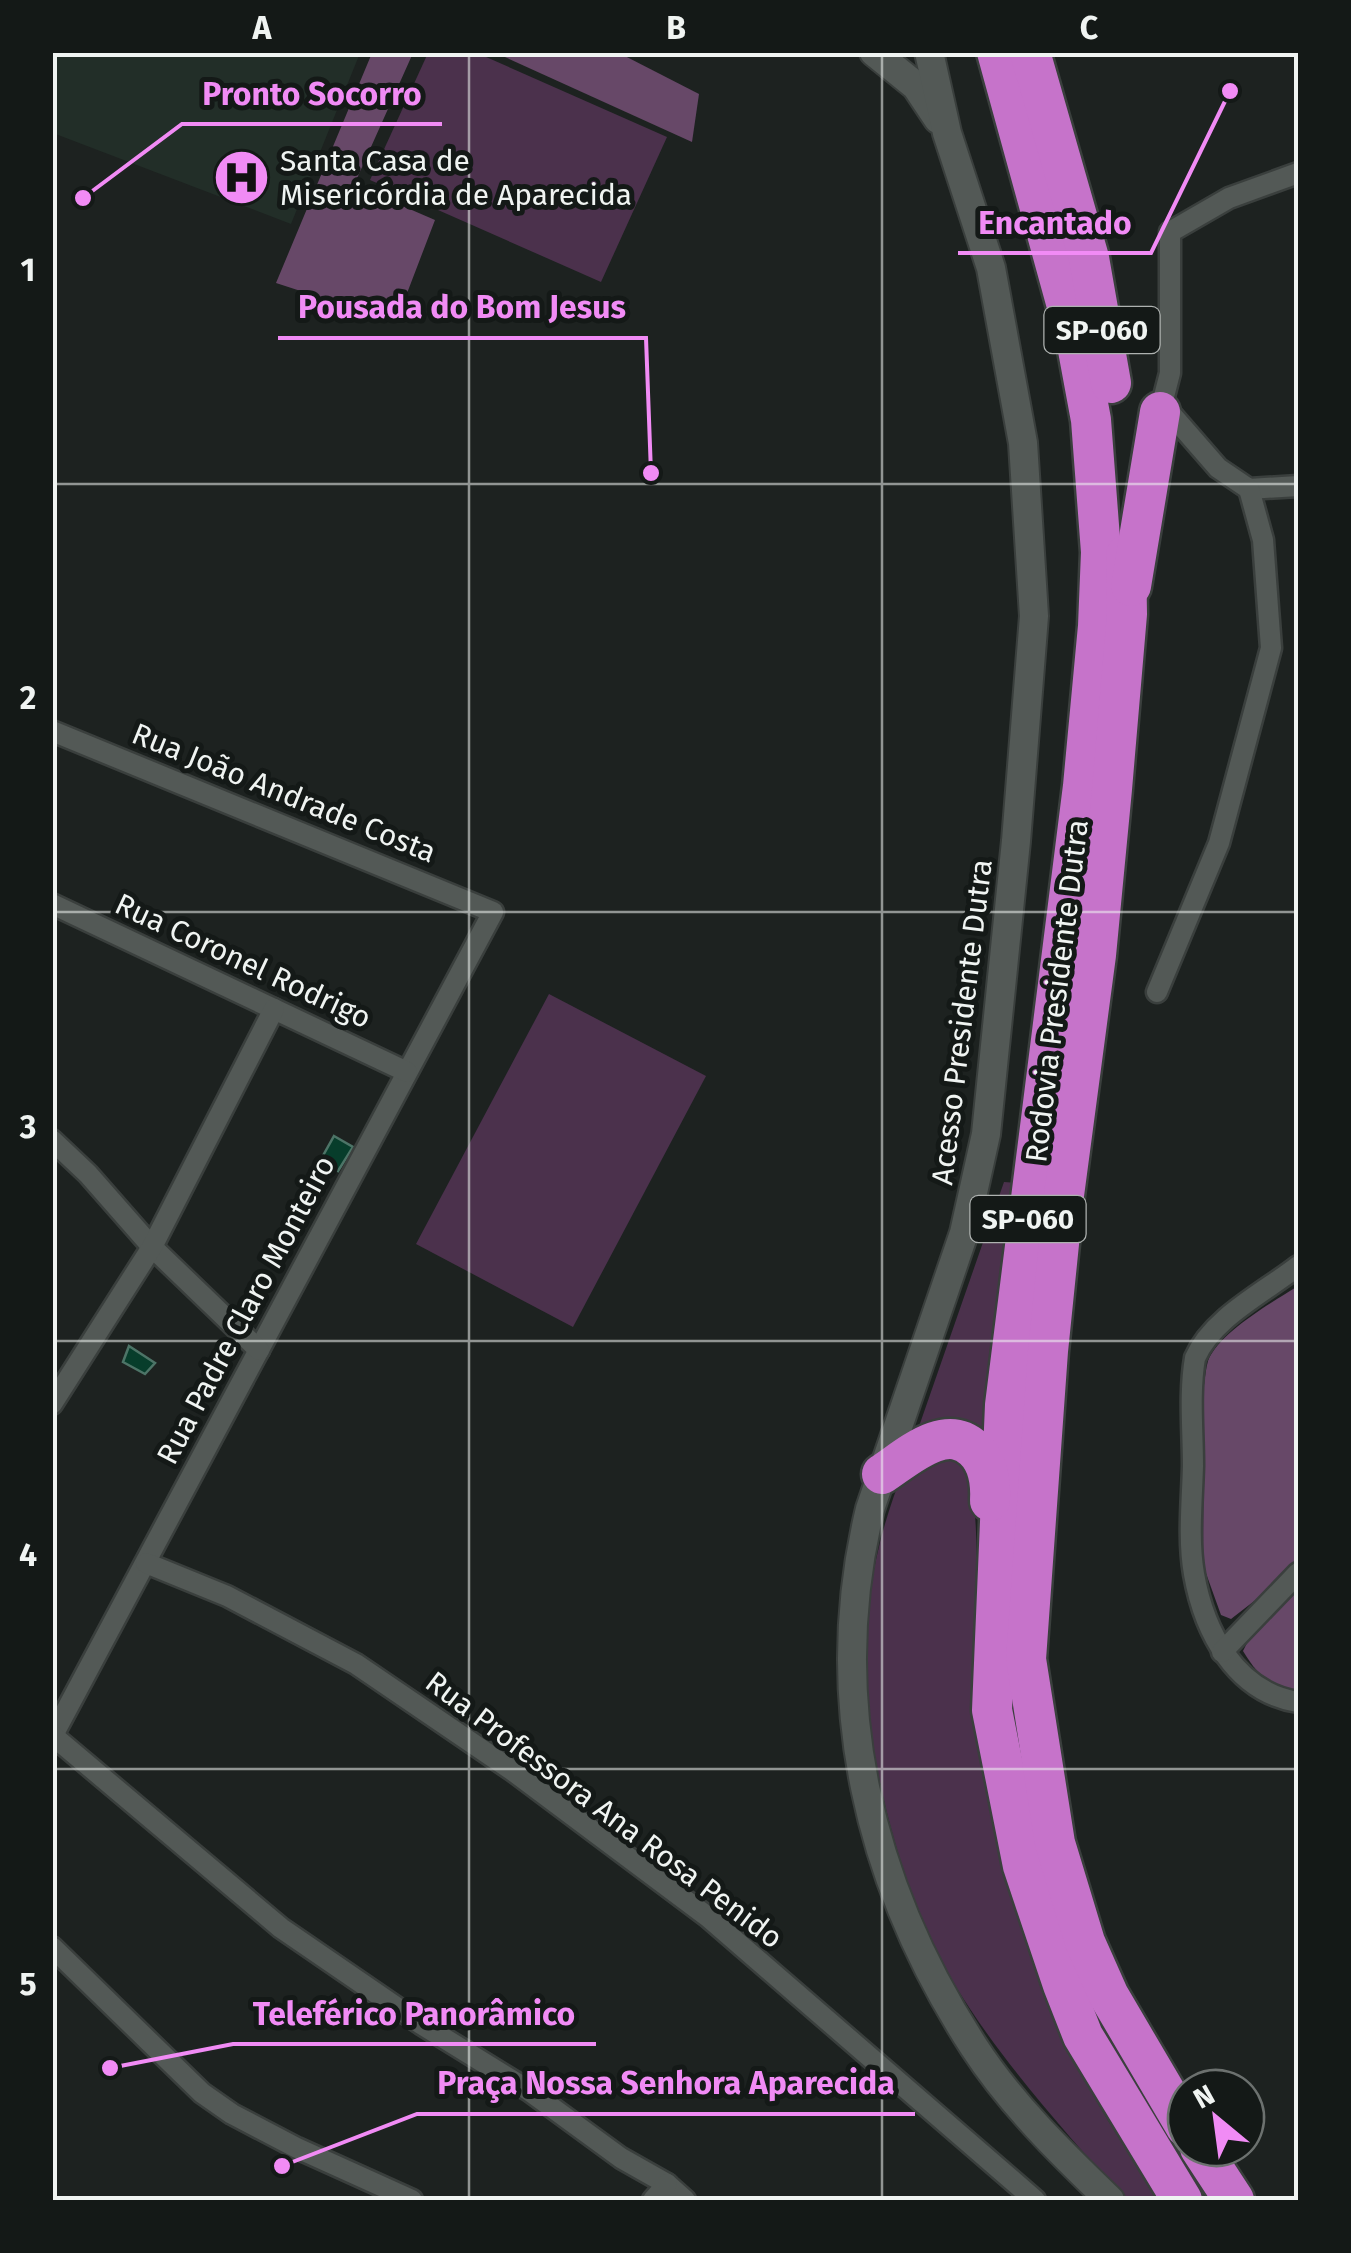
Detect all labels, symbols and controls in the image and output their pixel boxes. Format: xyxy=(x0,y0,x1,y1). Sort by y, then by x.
text: A xyxy=(252,9,273,47)
text: B xyxy=(666,9,686,47)
text: C xyxy=(1080,9,1099,47)
callout: Pronto Socorro xyxy=(182,62,442,124)
text: Pronto Socorro xyxy=(202,75,422,113)
place label: Santa Casa de Misericórdia de Aparecida xyxy=(280,143,632,213)
hospital icon: Santa Casa de Misericórdia de Aparecida xyxy=(211,148,271,208)
callout: Encantado xyxy=(958,191,1151,253)
text: Encantado xyxy=(978,204,1132,242)
text: 1 xyxy=(21,251,35,289)
callout: Pousada do Bom Jesus xyxy=(278,276,646,338)
text: Pousada do Bom Jesus xyxy=(298,288,626,326)
road number: SP-060 xyxy=(1044,307,1160,353)
text: 2 xyxy=(20,679,36,717)
street label: Rua João Andrade Costa xyxy=(127,716,441,870)
street label: Rodovia Presidente Dutra xyxy=(1018,817,1096,1165)
street label: Acesso Presidente Dutra xyxy=(924,857,1000,1187)
street label: Rua Coronel Rodrigo xyxy=(109,886,377,1036)
text: 3 xyxy=(19,1108,36,1146)
street label: Rua Padre Claro Monteiro xyxy=(149,1150,343,1470)
road number: SP-060 xyxy=(970,1196,1086,1242)
text: 4 xyxy=(19,1536,37,1574)
street label: Rua Professora Ana Rosa Penido xyxy=(418,1664,790,1956)
text: 5 xyxy=(19,1965,37,2003)
callout: Teleférico Panorâmico xyxy=(233,1982,596,2044)
text: Teleférico Panorâmico xyxy=(253,1995,575,2033)
callout: Praça Nossa Senhora Aparecida xyxy=(417,2052,915,2114)
text: Praça Nossa Senhora Aparecida xyxy=(437,2064,895,2103)
north arrow xyxy=(1166,2068,1266,2168)
text: N xyxy=(1188,2078,1220,2116)

